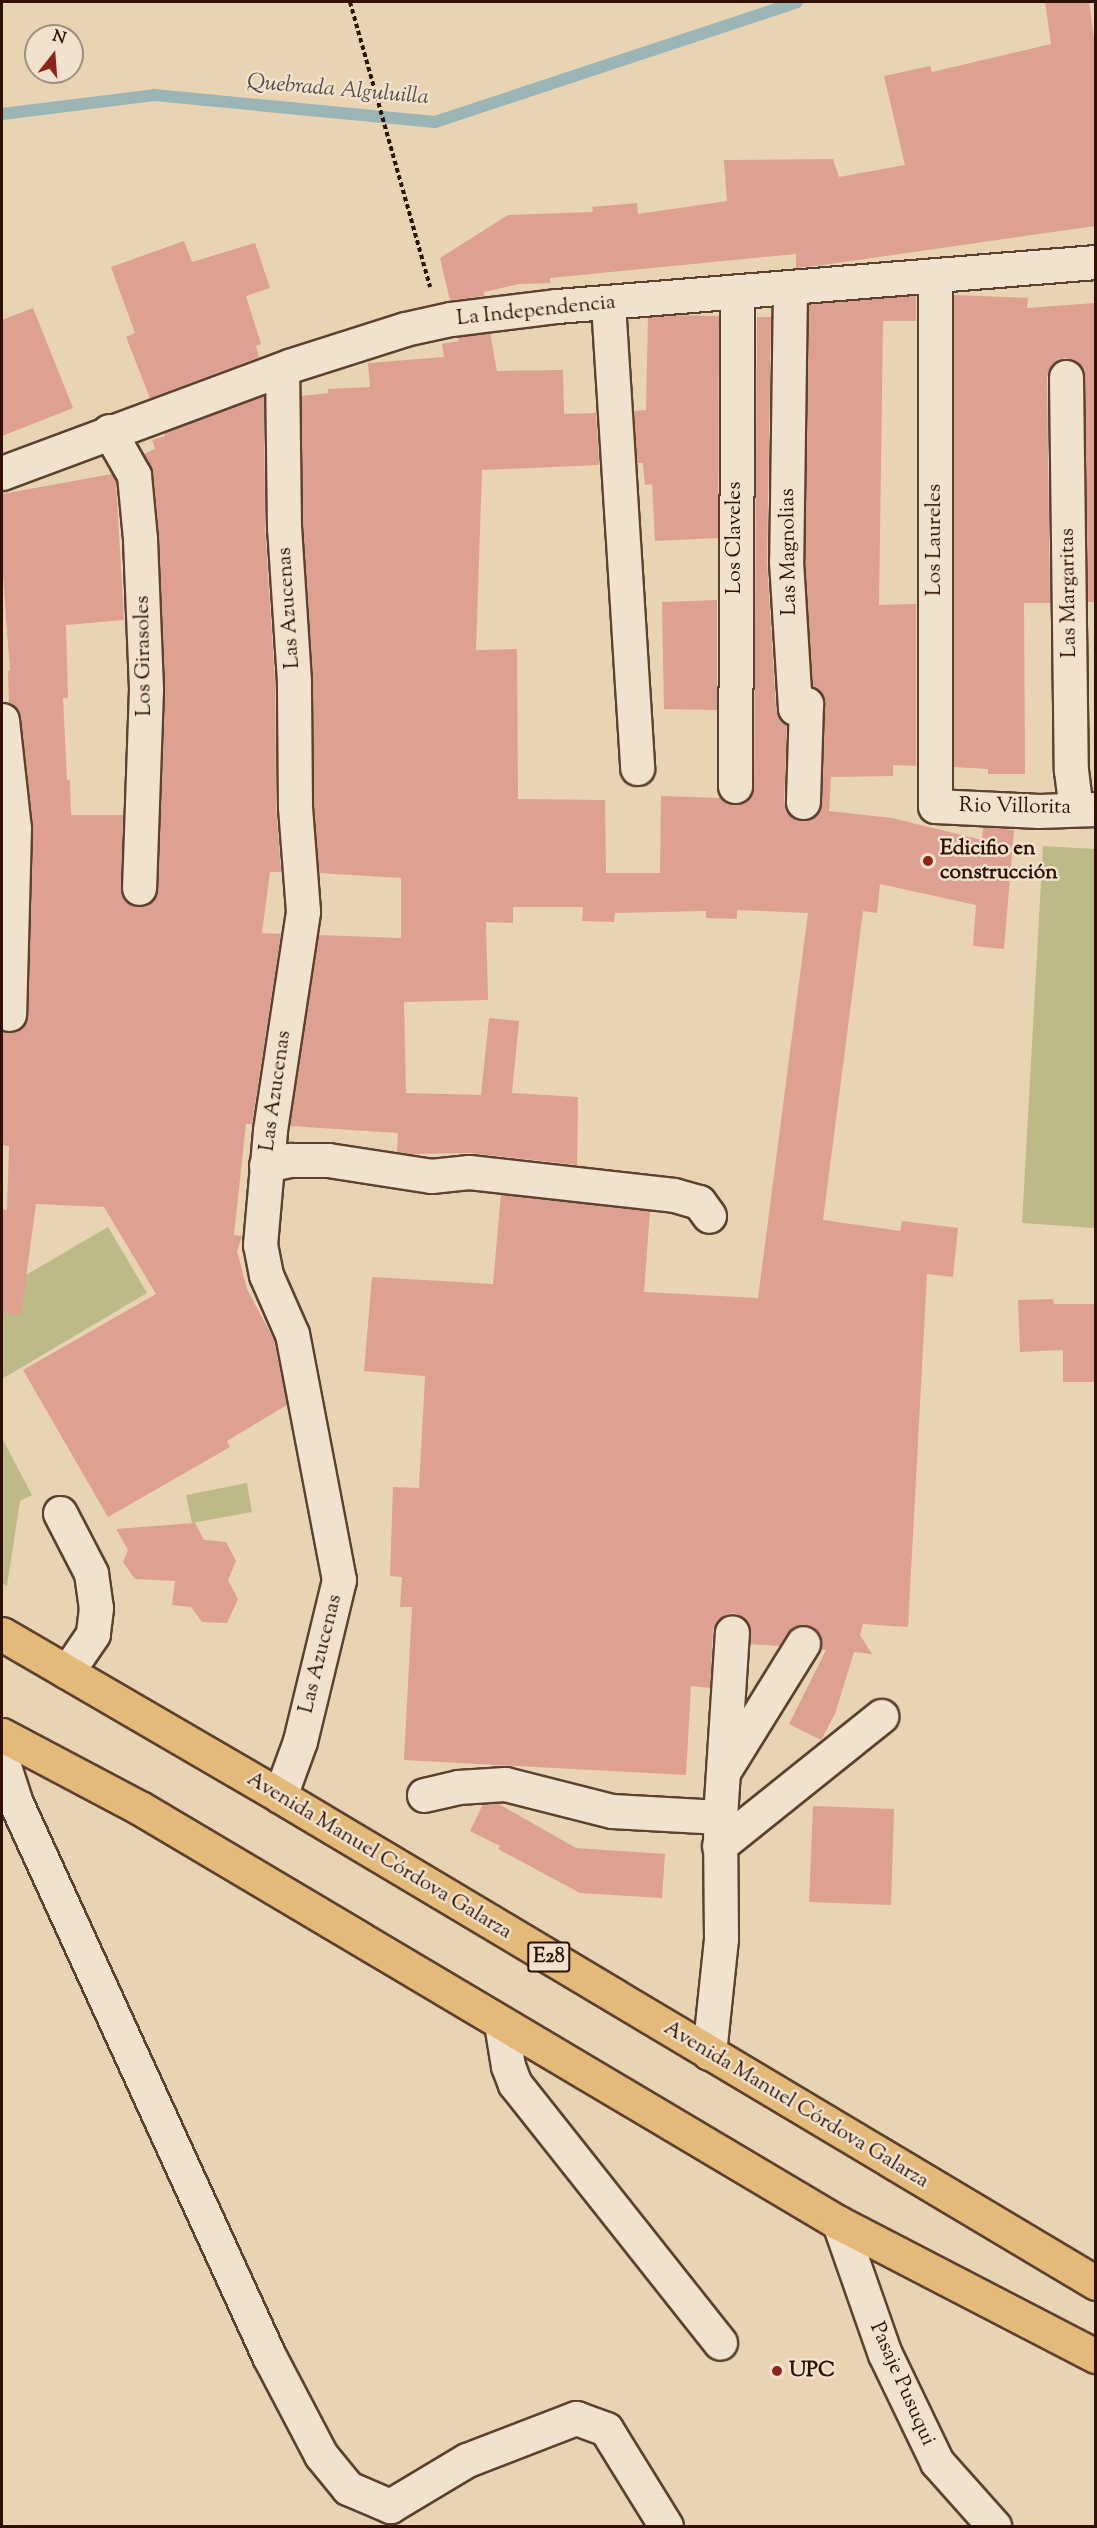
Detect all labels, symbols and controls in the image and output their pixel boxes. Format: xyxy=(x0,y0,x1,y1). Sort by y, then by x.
north arrow xyxy=(24,24,84,84)
text: N xyxy=(49,25,68,51)
water label: Quebrada Alguluilla xyxy=(246,70,430,112)
street label: La Independencia xyxy=(455,290,617,332)
street label: Los Claveles xyxy=(722,482,748,594)
street label: Los Laureles xyxy=(922,484,948,596)
street label: Las Magnolias xyxy=(775,488,803,616)
street label: Las Margaritas xyxy=(1055,528,1083,658)
street label: Las Azucenas xyxy=(272,546,306,670)
street label: Los Girasoles xyxy=(130,595,158,717)
street label: Rio Villorita xyxy=(959,793,1071,821)
place label: Edicifio en construcción xyxy=(940,836,1058,886)
marker: Edicifio en construcción xyxy=(921,854,935,868)
street label: Las Azucenas xyxy=(255,1029,297,1153)
street label: Las Azucenas xyxy=(294,1592,348,1716)
street label: Avenida Manuel Córdova Galarza xyxy=(242,1767,516,1945)
road number: E28 xyxy=(526,1940,572,1974)
street label: Avenida Manuel Córdova Galarza xyxy=(659,2016,933,2194)
street label: Pasaje Pusuqui xyxy=(864,2318,940,2450)
place label: UPC xyxy=(789,2358,835,2384)
marker: UPC xyxy=(770,2364,784,2378)

